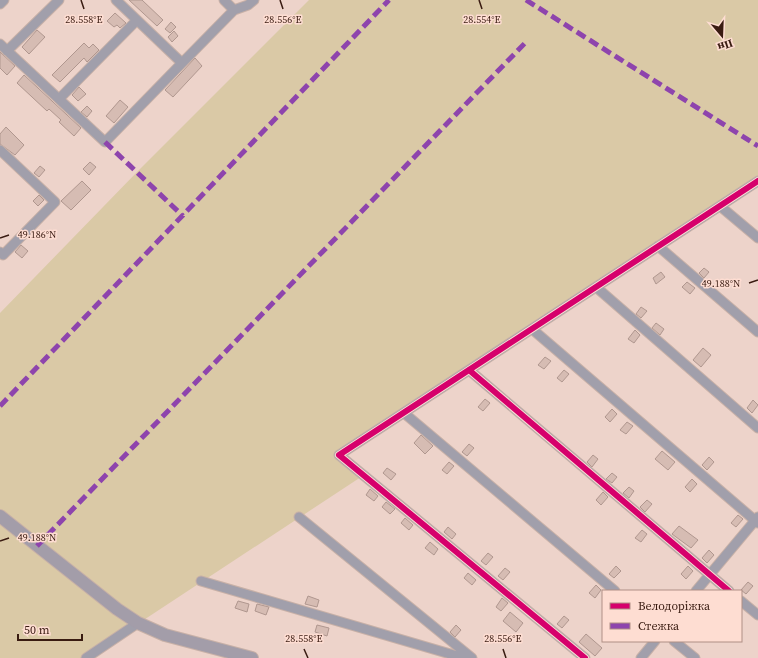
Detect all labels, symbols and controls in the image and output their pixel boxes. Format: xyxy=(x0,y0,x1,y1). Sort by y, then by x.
text: 28.558°E xyxy=(65,13,103,26)
text: 28.556°E xyxy=(264,13,302,26)
text: 28.554°E xyxy=(463,13,501,26)
north arrow xyxy=(702,16,742,56)
text: Пн xyxy=(715,35,735,55)
text: 49.186°N xyxy=(18,228,56,241)
text: 49.188°N xyxy=(702,277,740,290)
text: 49.188°N xyxy=(18,531,56,544)
legend xyxy=(602,590,742,642)
text: Велодоріжка xyxy=(638,598,711,614)
scale bar xyxy=(18,616,82,642)
text: Стежка xyxy=(638,618,680,634)
text: 50 m xyxy=(24,622,50,638)
text: 28.558°E xyxy=(285,632,323,645)
text: 28.556°E xyxy=(484,632,522,645)

